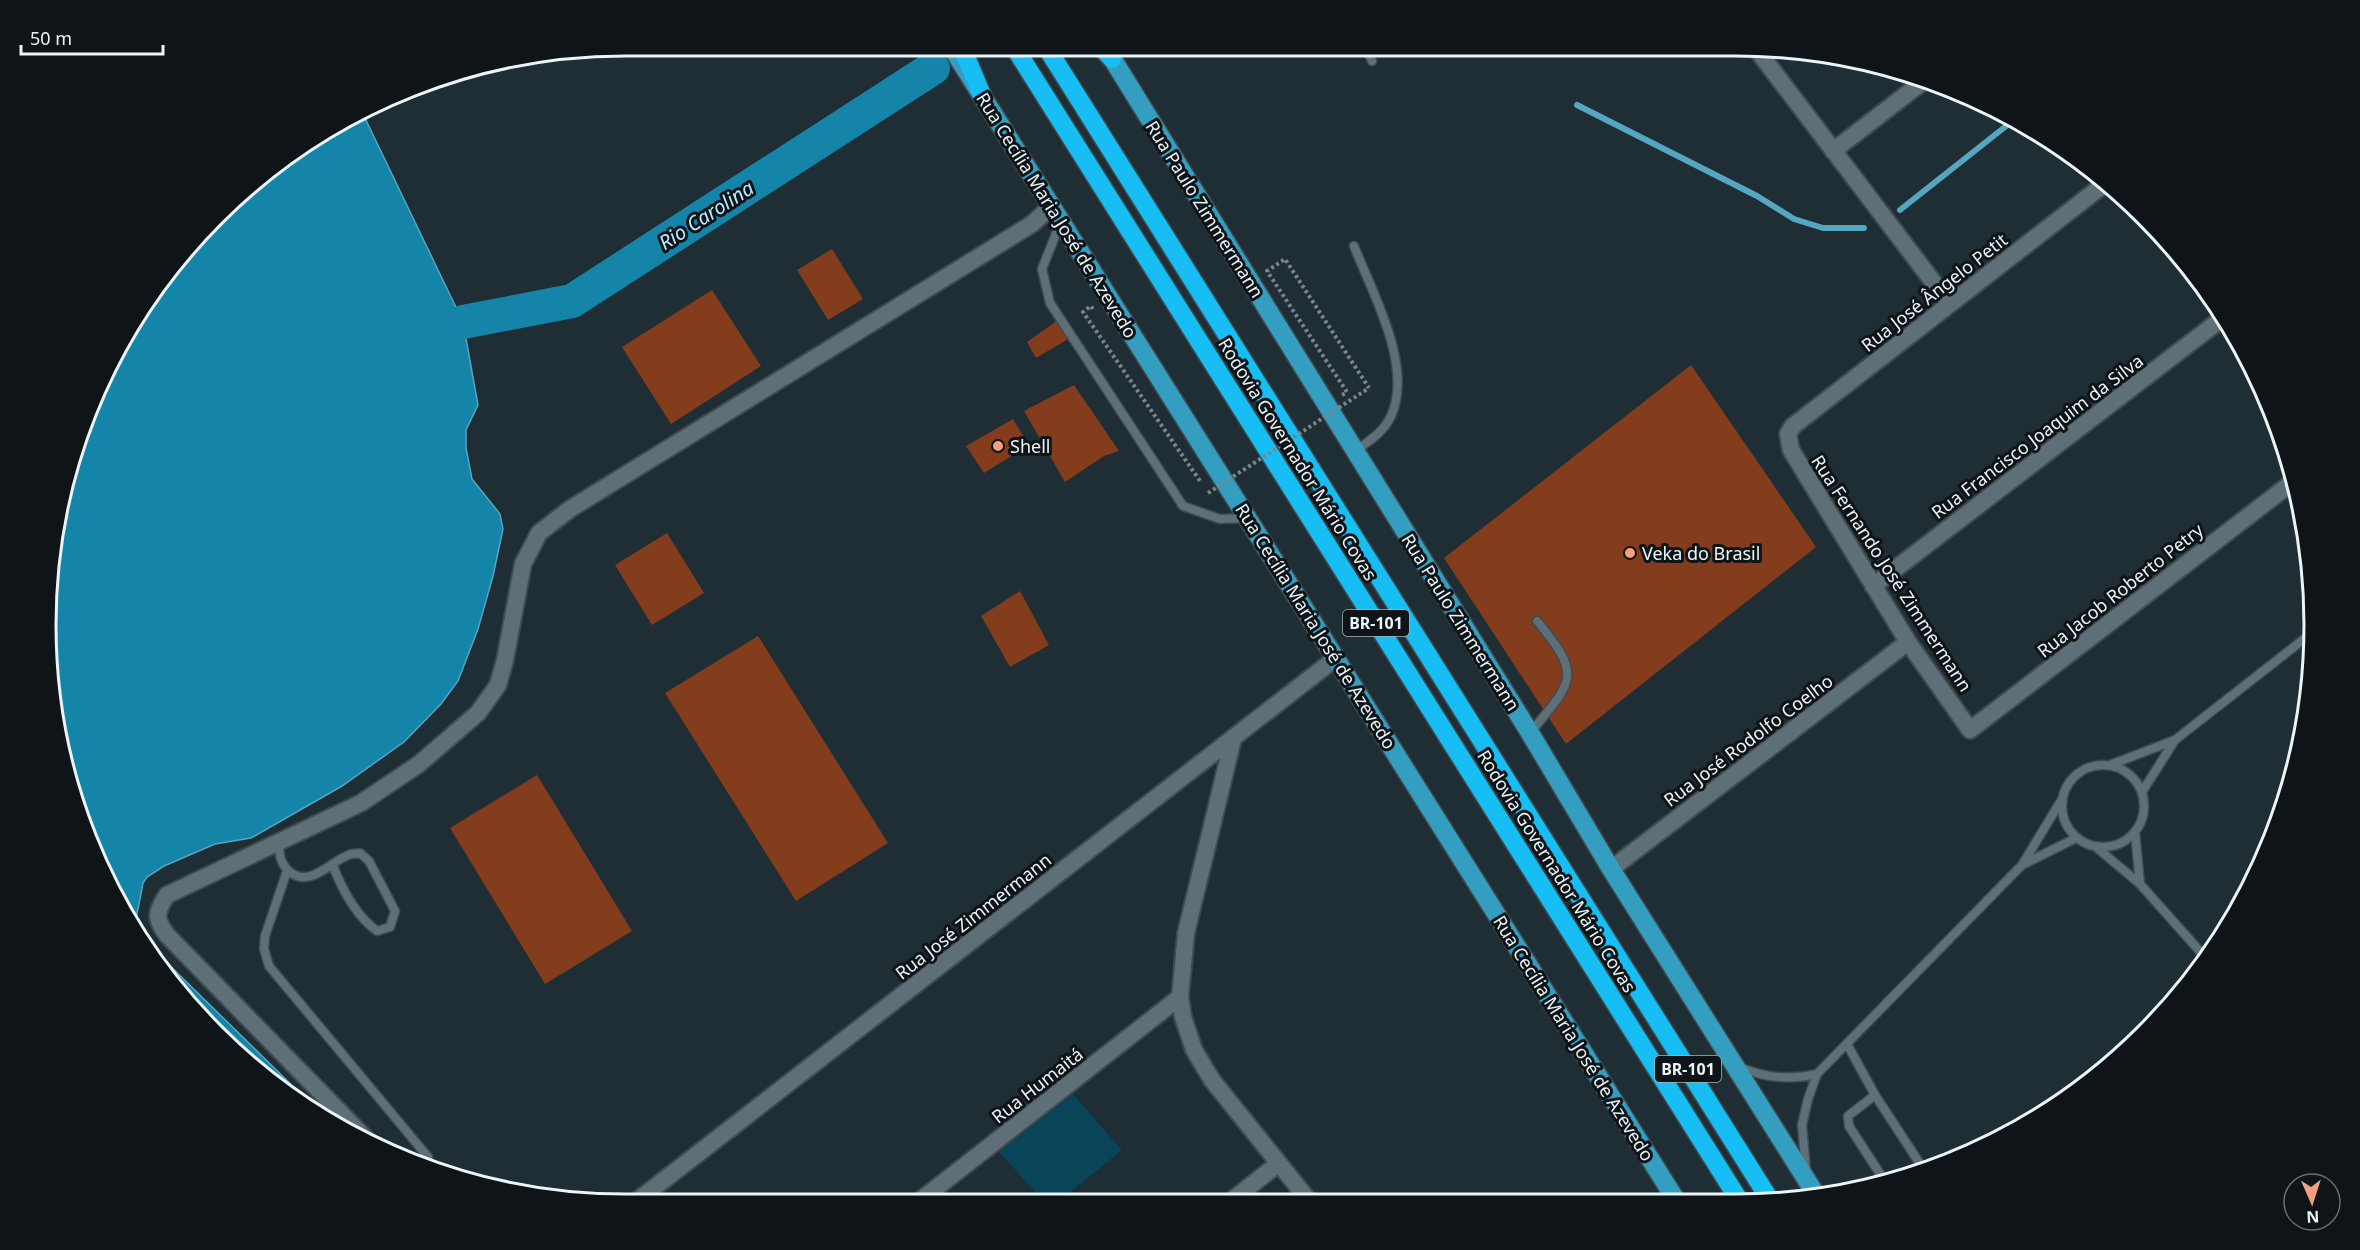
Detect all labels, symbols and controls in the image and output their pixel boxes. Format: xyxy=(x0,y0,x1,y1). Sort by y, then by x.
scale bar xyxy=(21,18,164,56)
text: 50 m xyxy=(30,26,72,50)
street label: Rua Cecília Maria José de Azevedo xyxy=(971,88,1143,342)
street label: Rua Paulo Zimmermann xyxy=(1141,116,1269,302)
water label: Rio Carolina xyxy=(653,174,759,256)
street label: Rua José Ângelo Petit xyxy=(1856,227,2012,357)
street label: Rodovia Governador Mário Covas xyxy=(1213,333,1383,585)
street label: Rua Francisco Joaquim da Silva xyxy=(1926,348,2148,524)
place label: Shell xyxy=(1010,434,1050,458)
marker: Shell xyxy=(991,439,1005,453)
street label: Rua Fernando José Zimmermann xyxy=(1806,450,1978,696)
street label: Rua Cecília Maria José de Azevedo xyxy=(1230,499,1402,753)
street label: Rua Jacob Roberto Petry xyxy=(2032,517,2209,662)
street label: Rua Paulo Zimmermann xyxy=(1397,529,1525,715)
place label: Veka do Brasil xyxy=(1642,541,1760,565)
marker: Veka do Brasil xyxy=(1623,546,1637,560)
road number: BR-101 xyxy=(1343,610,1409,636)
street label: Rua José Rodolfo Coelho xyxy=(1659,668,1837,812)
street label: Rodovia Governador Mário Covas xyxy=(1472,745,1642,997)
street label: Rua José Zimmermann xyxy=(890,848,1056,984)
street label: Rua Cecília Maria José de Azevedo xyxy=(1488,911,1660,1165)
street label: Rua Humaitá xyxy=(986,1042,1088,1128)
road number: BR-101 xyxy=(1655,1056,1721,1082)
north arrow xyxy=(2282,1172,2342,1232)
text: N xyxy=(2306,1206,2320,1228)

